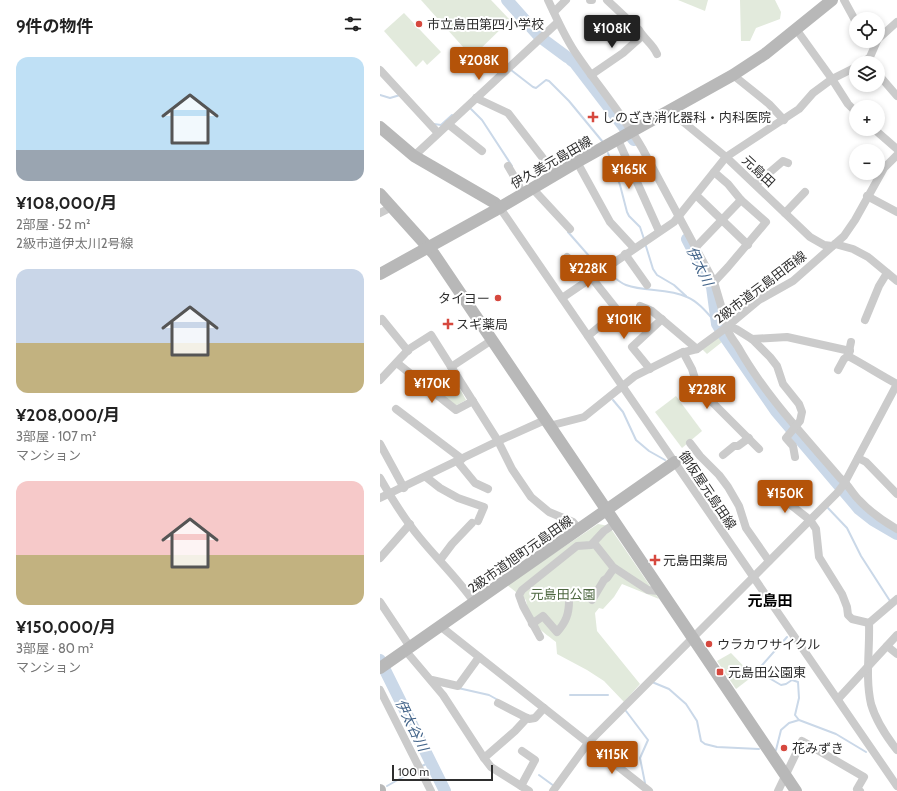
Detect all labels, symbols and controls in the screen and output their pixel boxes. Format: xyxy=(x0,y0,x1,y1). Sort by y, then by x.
map controls xyxy=(849,12,885,180)
button: locate xyxy=(849,12,885,48)
icon: filters xyxy=(342,13,364,35)
pin: ¥108K xyxy=(584,15,640,49)
text: 9件の物件 xyxy=(16,16,94,36)
place label: 市立島田第四小学校 xyxy=(427,16,544,32)
marker: 市立島田第四小学校 xyxy=(414,19,424,29)
text: ¥108K xyxy=(593,20,631,36)
pin: ¥208K xyxy=(451,47,507,81)
text: ¥208K xyxy=(459,52,499,68)
button: layers xyxy=(849,56,885,92)
icon: home xyxy=(154,83,226,155)
button: + xyxy=(849,100,885,136)
place label: しのざき消化器科・内科医院 xyxy=(602,109,771,125)
marker: しのざき消化器科・内科医院 xyxy=(587,111,599,123)
street label: 伊久美元島田線 xyxy=(508,132,594,192)
button: − xyxy=(849,144,885,180)
street label: 元島田 xyxy=(739,152,779,190)
pin: ¥165K xyxy=(601,156,657,190)
text: ¥165K xyxy=(611,161,647,177)
text: ¥108,000/月 xyxy=(16,193,118,213)
text: 2部屋 · 52 m² xyxy=(16,216,90,232)
text: 2級市道伊太川2号線 xyxy=(16,235,134,251)
water label: 伊太川 xyxy=(683,243,718,291)
street label: 2級市道元島田西線 xyxy=(711,247,809,327)
pin: ¥228K xyxy=(560,255,616,289)
text: ¥228K xyxy=(569,260,607,276)
place label: タイヨー xyxy=(438,290,490,306)
marker: タイヨー xyxy=(493,293,503,303)
icon: home xyxy=(154,295,226,367)
pin: ¥101K xyxy=(596,306,652,340)
text: ¥101K xyxy=(607,311,641,327)
place label: スギ薬局 xyxy=(456,316,508,332)
marker: スギ薬局 xyxy=(443,319,453,329)
pin: ¥170K xyxy=(404,370,460,404)
text: ¥170K xyxy=(414,375,450,391)
pin: ¥228K xyxy=(679,376,735,410)
text: ¥228K xyxy=(688,381,726,397)
text: ¥208,000/月 xyxy=(16,405,120,425)
text: 3部屋 · 107 m² xyxy=(16,428,96,444)
text: マンション xyxy=(16,447,81,463)
street label: 御仮屋元島田線 xyxy=(676,448,740,532)
pin: ¥150K xyxy=(757,480,813,514)
text: ¥150K xyxy=(767,485,803,501)
icon: home xyxy=(154,507,226,579)
street label: 2級市道旭町元島田線 xyxy=(465,512,575,596)
place label: 元島田薬局 xyxy=(663,552,728,568)
marker: 元島田薬局 xyxy=(650,555,660,565)
park label: 元島田公園 xyxy=(530,586,596,602)
district label: 元島田 xyxy=(747,592,793,610)
text: ¥150,000/月 xyxy=(16,617,116,637)
place label: ウラカワサイクル xyxy=(717,636,820,652)
marker: ウラカワサイクル xyxy=(704,639,714,649)
text: 3部屋 · 80 m² xyxy=(16,640,94,656)
text: マンション xyxy=(16,659,81,675)
place label: 元島田公園東 xyxy=(728,664,806,680)
marker: 元島田公園東 xyxy=(715,667,725,677)
water label: 伊太谷川 xyxy=(392,696,433,756)
place label: 花みずき xyxy=(792,740,844,756)
pin: ¥115K xyxy=(584,741,640,775)
marker: 花みずき xyxy=(779,743,789,753)
text: ¥115K xyxy=(596,746,628,762)
scale bar xyxy=(392,763,493,782)
text: 100 m xyxy=(398,765,429,779)

